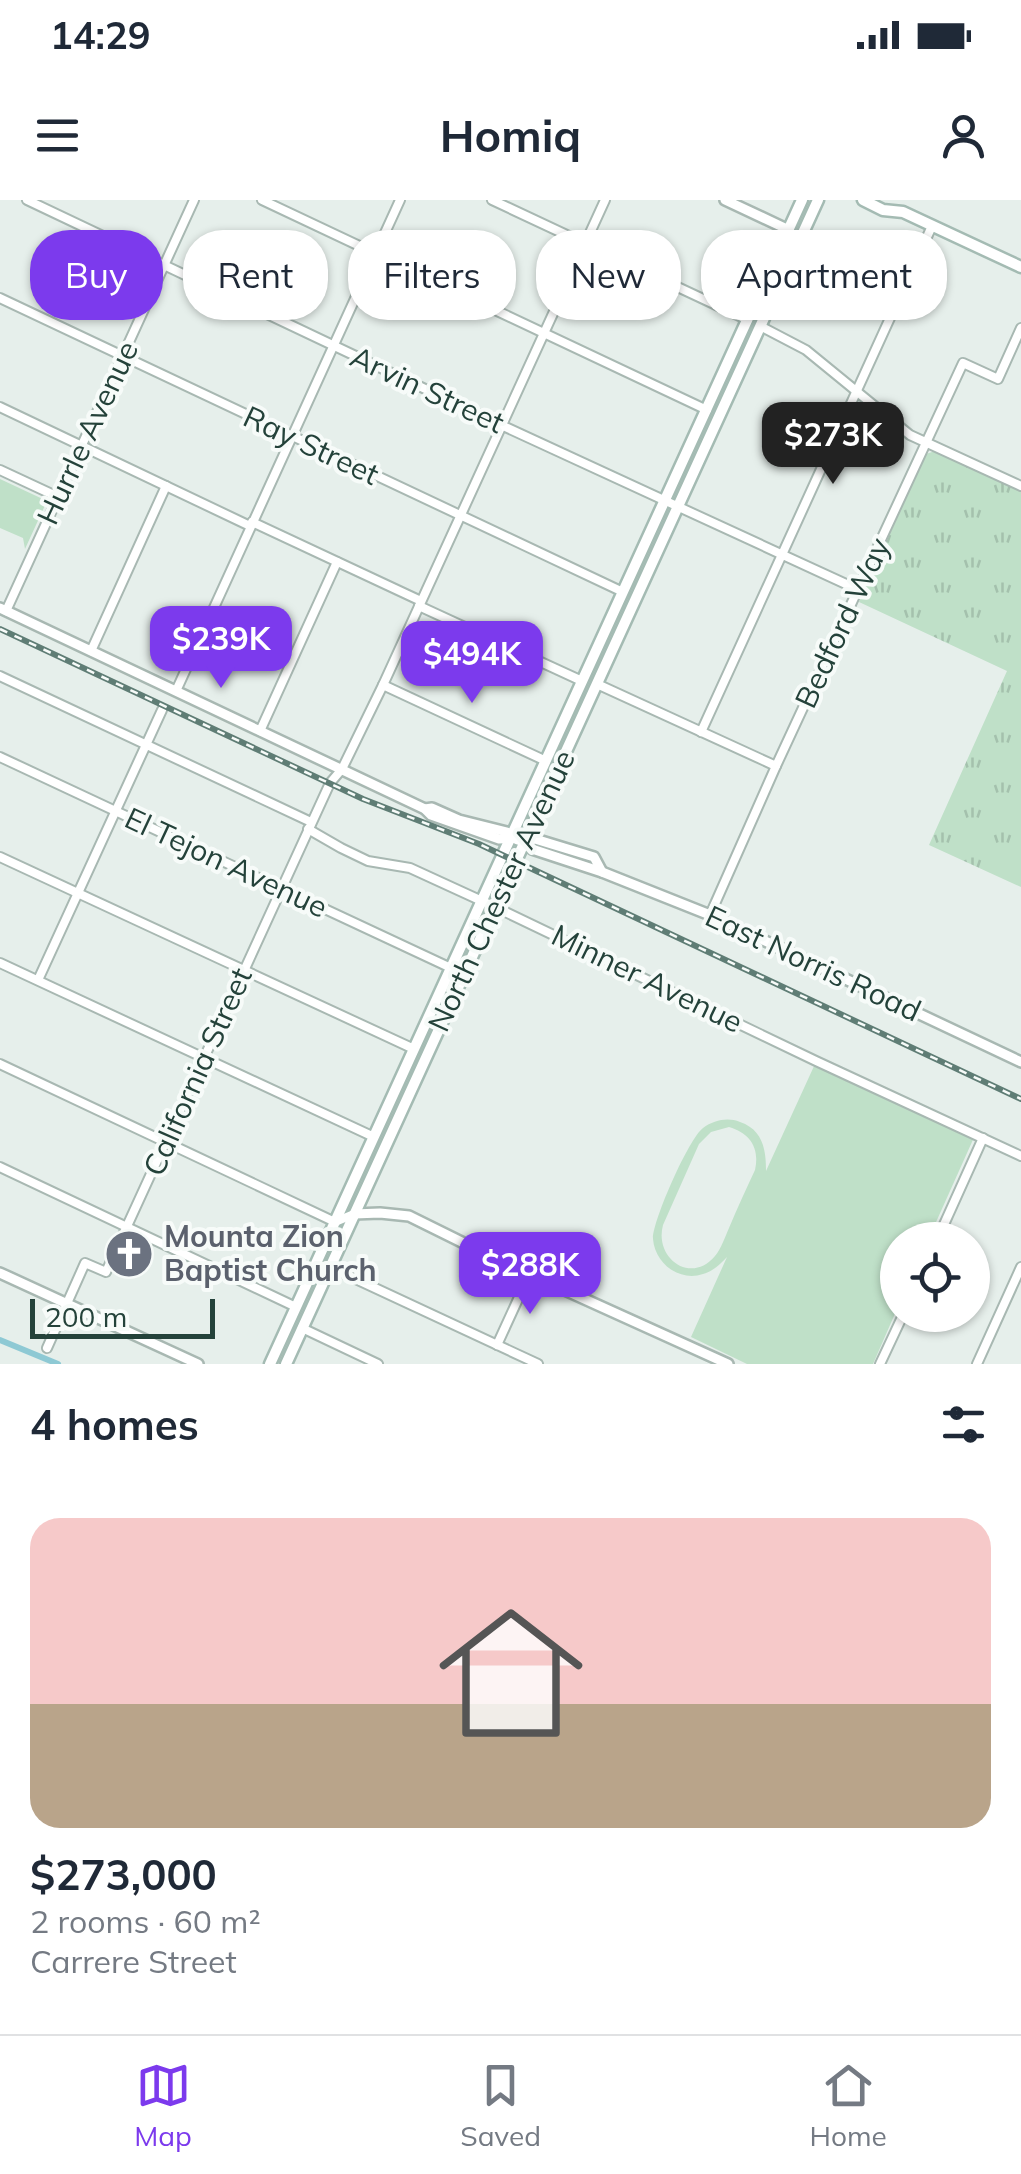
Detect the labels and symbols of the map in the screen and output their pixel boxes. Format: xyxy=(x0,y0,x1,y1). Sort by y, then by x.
street label: Hurrle Avenue xyxy=(28,335,146,530)
street label: Arvin Street xyxy=(344,337,510,441)
street label: Ray Street xyxy=(238,397,385,493)
pin: $273K xyxy=(763,402,903,487)
street label: Bedford Way xyxy=(786,531,898,714)
pin: $239K xyxy=(151,606,291,691)
pin: $494K xyxy=(402,621,542,706)
street label: North Chester Avenue xyxy=(419,744,583,1037)
street label: El Tejon Avenue xyxy=(119,799,334,926)
street label: East Norris Road xyxy=(700,897,927,1030)
street label: Minner Avenue xyxy=(546,916,749,1041)
street label: California Street xyxy=(134,962,260,1181)
place label: Mounta Zion Baptist Church xyxy=(164,1217,377,1289)
church icon: Mounta Zion Baptist Church xyxy=(103,1228,155,1280)
pin: $288K xyxy=(460,1232,600,1317)
scale bar xyxy=(30,1294,215,1338)

